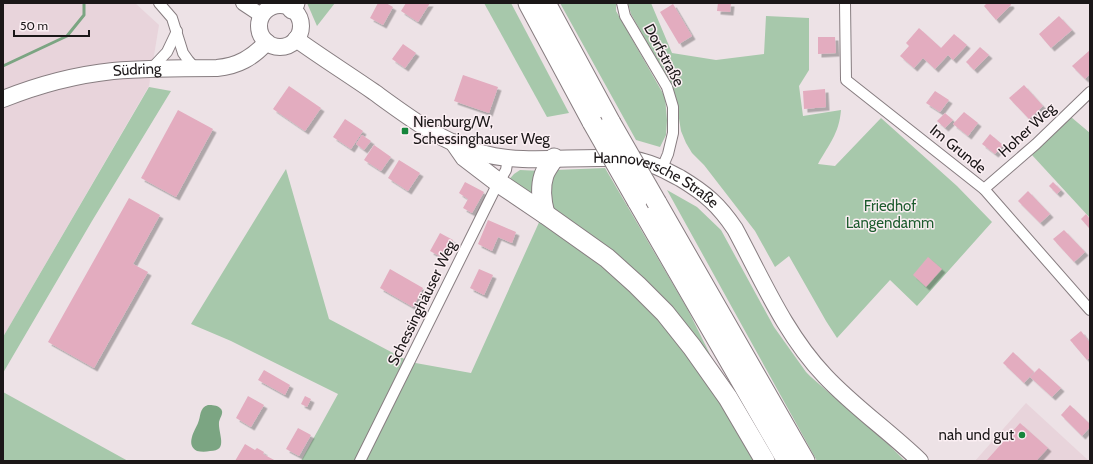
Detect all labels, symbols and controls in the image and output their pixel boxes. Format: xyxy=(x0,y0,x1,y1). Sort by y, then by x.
scale bar xyxy=(14,12,89,38)
text: 50 m xyxy=(20,18,48,33)
street label: Dorfstraße xyxy=(640,21,688,90)
street label: Südring xyxy=(112,59,162,80)
street label: Hoher Weg xyxy=(995,99,1060,161)
place label: Nienburg/W, Schessinghauser Weg xyxy=(413,113,550,148)
street label: Im Grunde xyxy=(926,121,990,177)
marker: Nienburg/W, Schessinghauser Weg xyxy=(400,126,410,136)
street label: Hannoversche Straße xyxy=(593,149,723,212)
park label: Friedhof Langendamm xyxy=(846,197,934,232)
street label: Schessinghäuser Weg xyxy=(384,237,460,368)
place label: nah und gut xyxy=(939,426,1014,444)
marker: nah und gut xyxy=(1017,430,1027,440)

